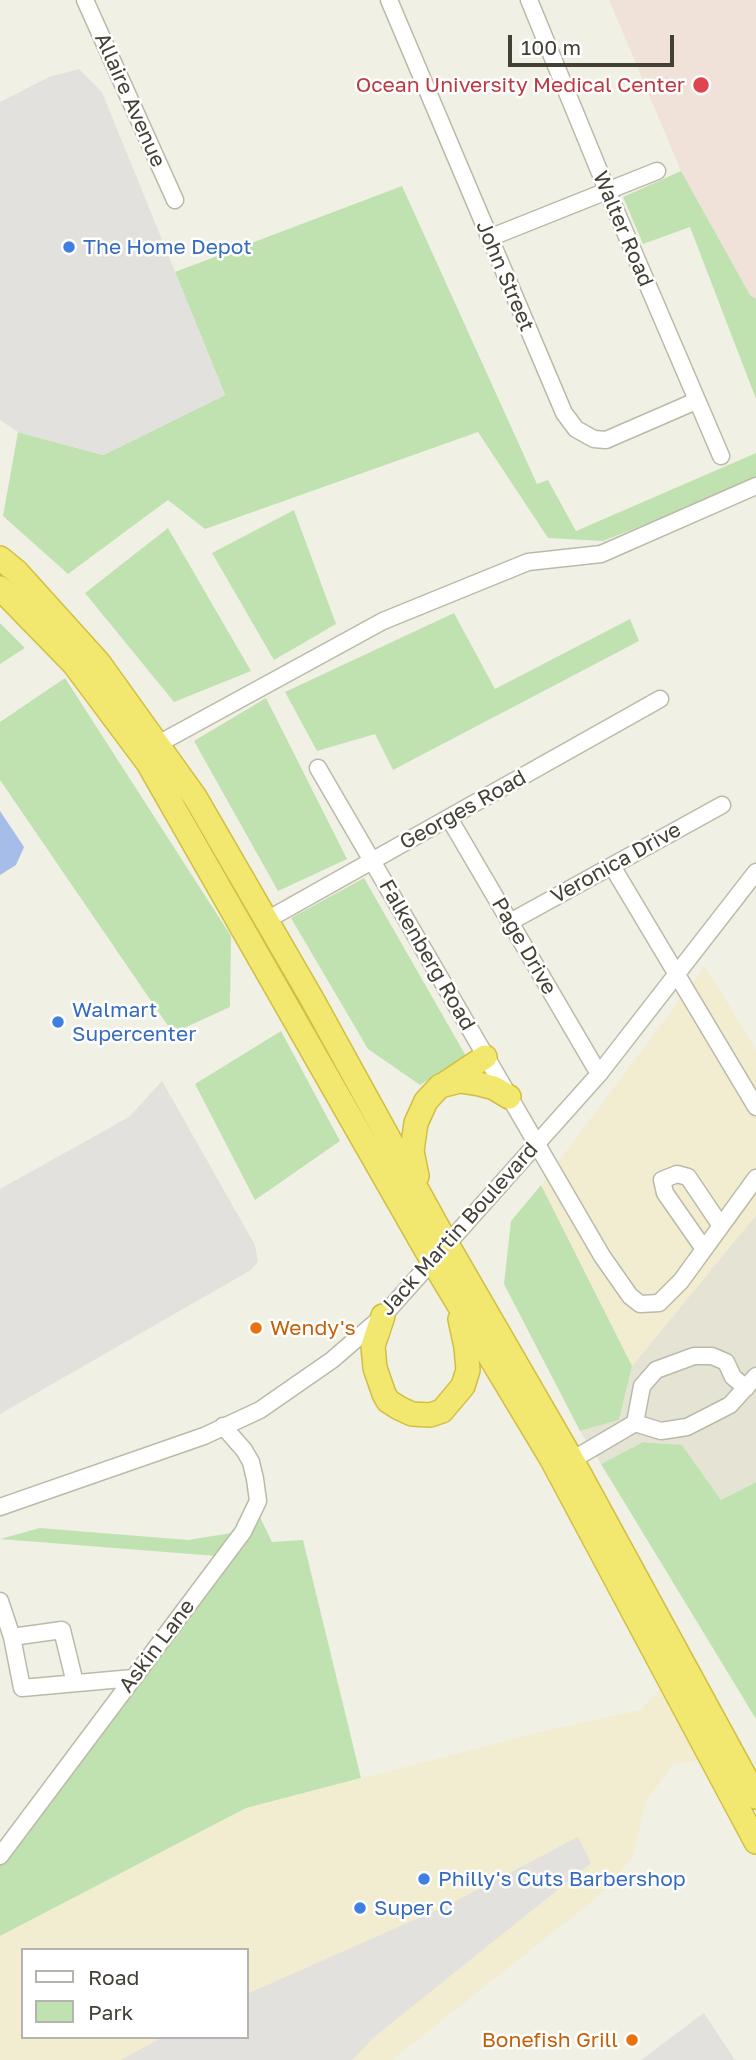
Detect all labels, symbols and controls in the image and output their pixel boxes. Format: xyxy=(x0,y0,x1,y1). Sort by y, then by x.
scale bar xyxy=(511,21,677,65)
street label: Allaire Avenue xyxy=(89,29,171,171)
text: 100 m xyxy=(521,34,581,60)
place label: Ocean University Medical Center xyxy=(356,72,685,98)
marker: Ocean University Medical Center xyxy=(691,75,711,95)
street label: Walter Road xyxy=(587,167,659,291)
street label: John Street xyxy=(470,217,540,335)
place label: The Home Depot xyxy=(83,234,252,260)
marker: The Home Depot xyxy=(61,239,77,255)
street label: Georges Road xyxy=(395,765,531,855)
street label: Veronica Drive xyxy=(547,817,685,909)
street label: Falkenberg Road xyxy=(374,875,480,1035)
street label: Page Drive xyxy=(486,893,562,999)
place label: Walmart Supercenter xyxy=(72,997,196,1047)
marker: Walmart Supercenter xyxy=(50,1014,66,1030)
street label: Jack Martin Boulevard xyxy=(375,1137,543,1321)
place label: Wendy's xyxy=(270,1315,356,1341)
marker: Wendy's xyxy=(248,1320,264,1336)
street label: Askin Lane xyxy=(114,1595,200,1697)
place label: Philly's Cuts Barbershop xyxy=(438,1866,686,1892)
marker: Philly's Cuts Barbershop xyxy=(416,1871,432,1887)
place label: Super C xyxy=(374,1895,453,1921)
marker: Super C xyxy=(352,1900,368,1916)
legend xyxy=(21,1948,248,2039)
text: Road xyxy=(88,1964,139,1990)
text: Park xyxy=(88,1999,133,2025)
place label: Bonefish Grill xyxy=(482,2027,618,2053)
marker: Bonefish Grill xyxy=(624,2032,640,2048)

